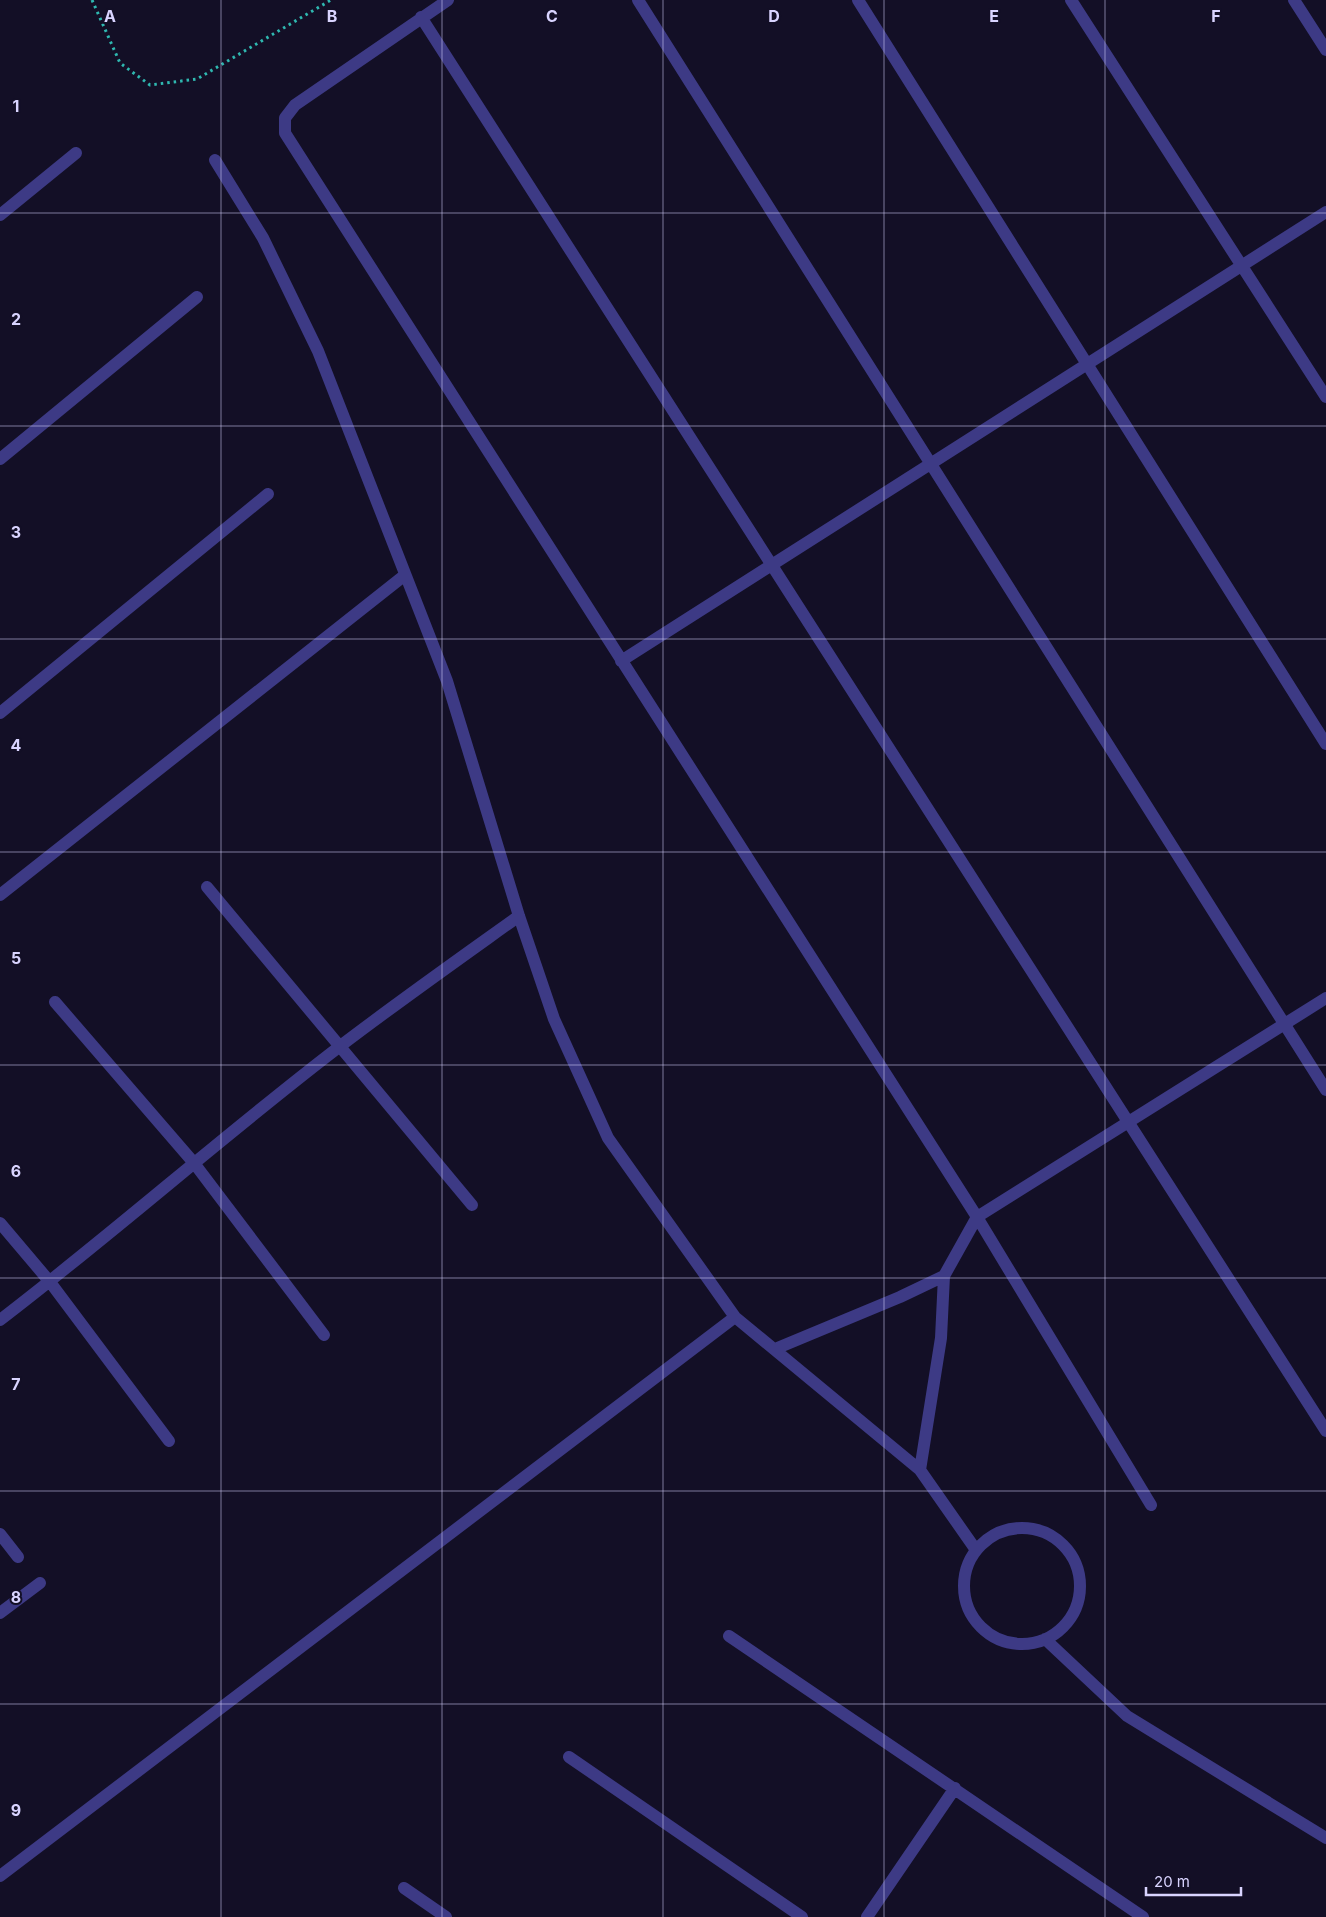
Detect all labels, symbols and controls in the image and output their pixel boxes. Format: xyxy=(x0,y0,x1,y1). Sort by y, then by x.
text: A xyxy=(104,6,116,26)
text: B xyxy=(327,6,337,26)
text: C xyxy=(546,6,558,26)
text: D xyxy=(768,6,780,26)
text: E xyxy=(989,6,999,26)
text: F xyxy=(1211,6,1221,26)
text: 1 xyxy=(13,96,19,116)
text: 2 xyxy=(11,309,21,329)
text: 3 xyxy=(11,522,21,542)
text: 4 xyxy=(11,735,22,755)
text: 5 xyxy=(11,948,21,968)
text: 6 xyxy=(11,1161,21,1181)
text: 7 xyxy=(11,1374,21,1394)
text: 8 xyxy=(11,1587,21,1607)
text: 9 xyxy=(11,1800,21,1820)
scale bar xyxy=(1146,1864,1241,1896)
text: 20 m xyxy=(1154,1872,1190,1891)

